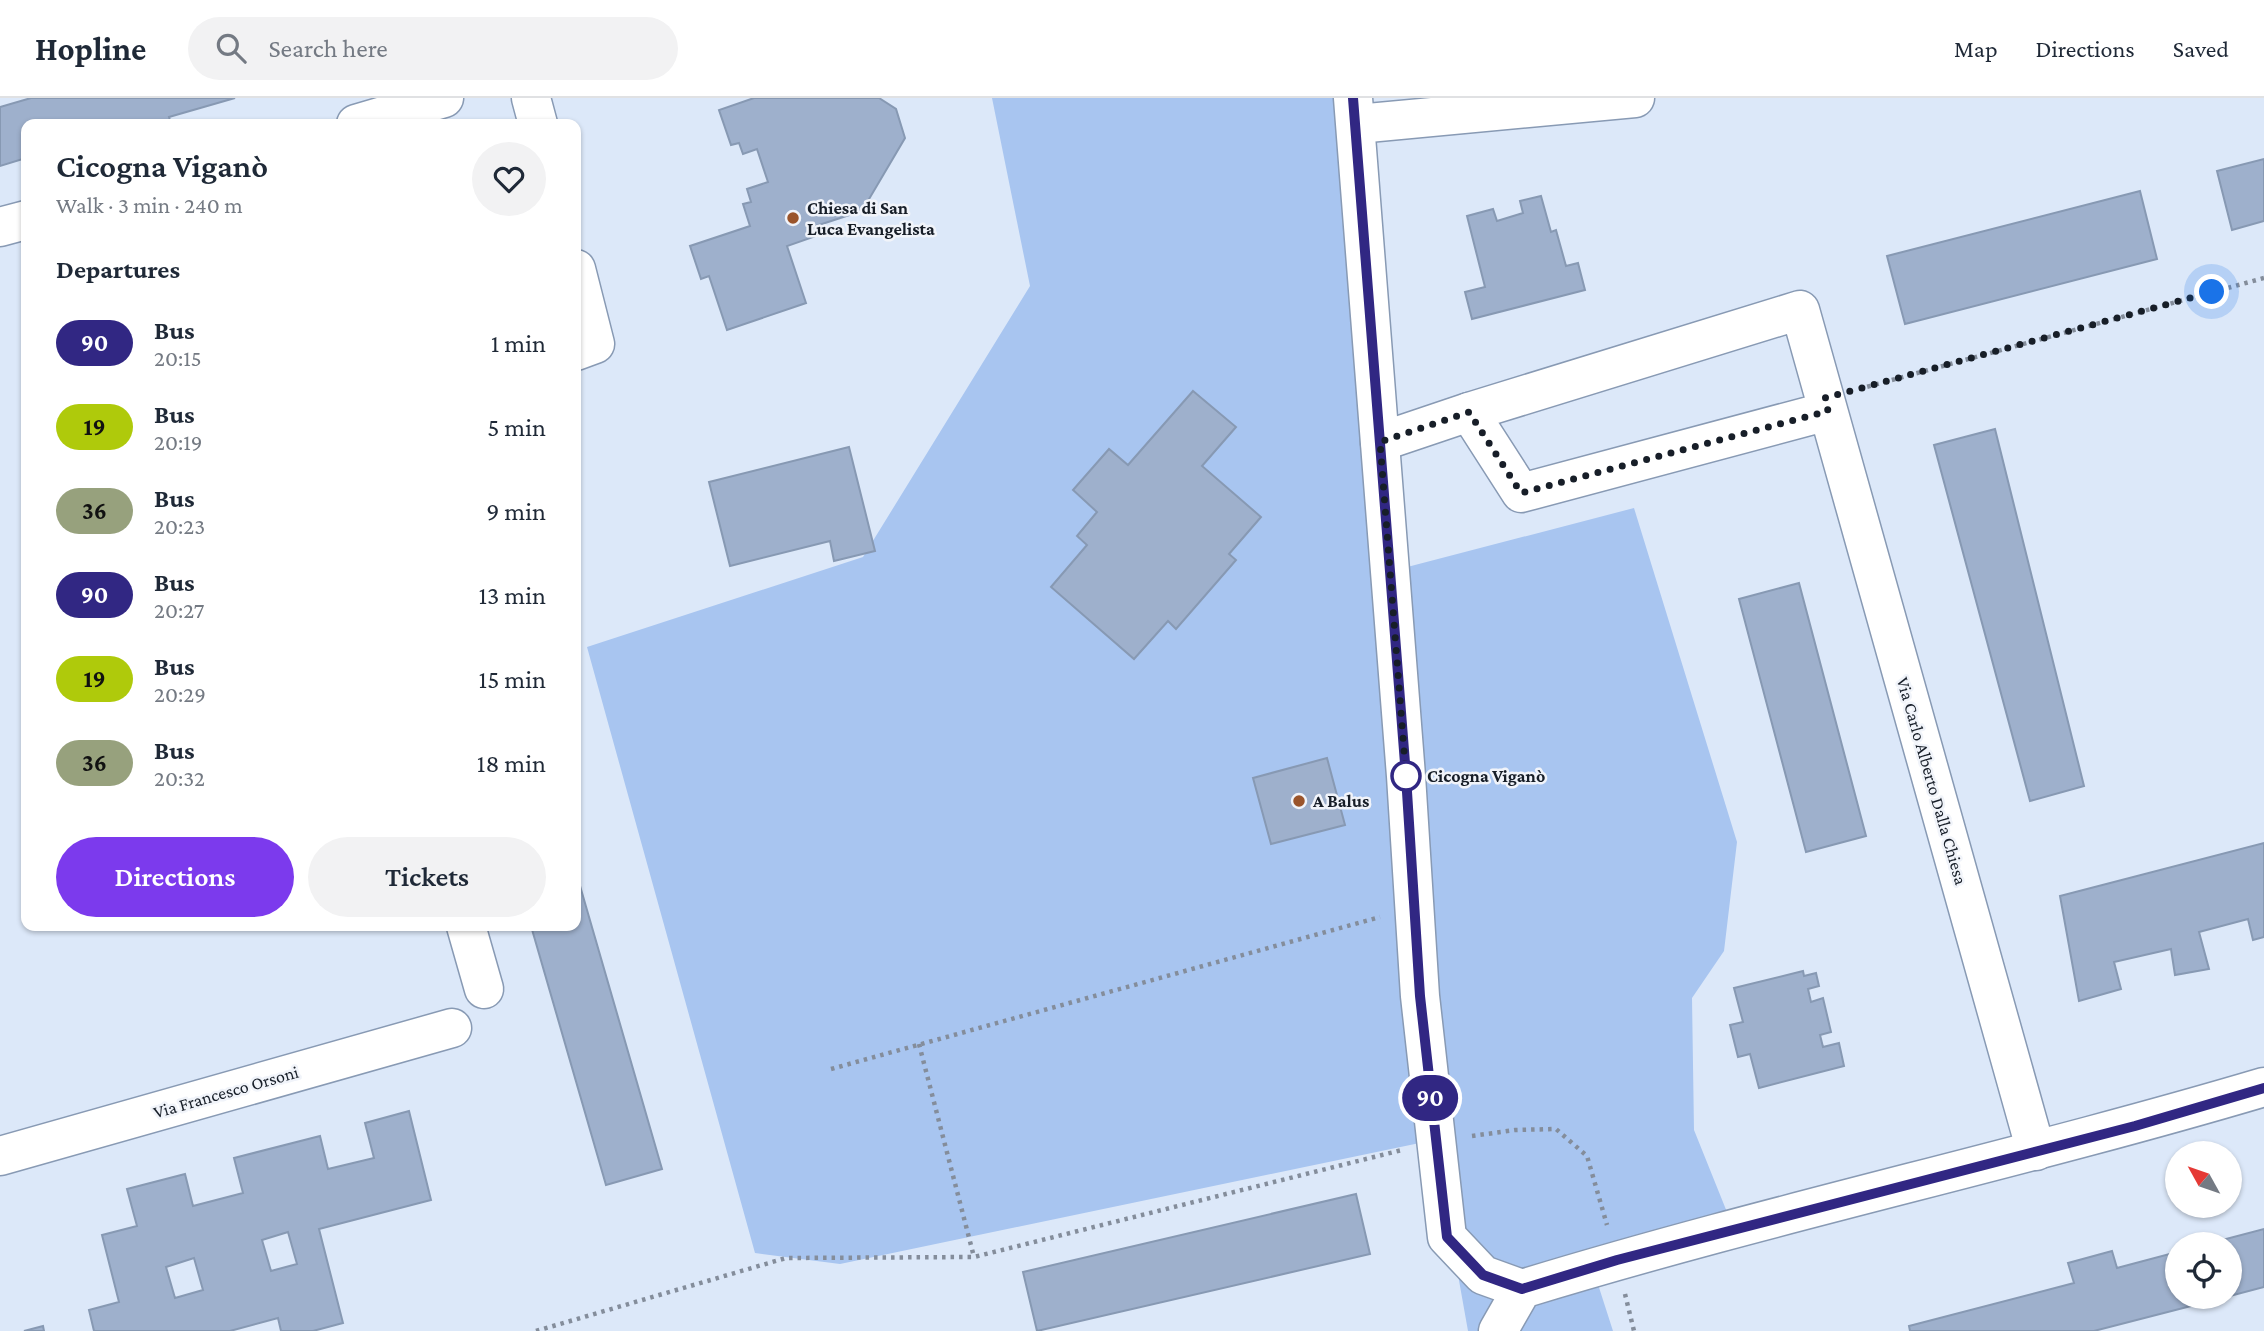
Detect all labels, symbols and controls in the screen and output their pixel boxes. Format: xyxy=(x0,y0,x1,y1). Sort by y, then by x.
search box xyxy=(188,17,678,80)
icon: search xyxy=(212,29,250,67)
text: Hopline xyxy=(35,30,146,67)
text: Search here xyxy=(268,34,388,63)
text: Map xyxy=(1954,35,1998,62)
text: Directions xyxy=(2036,35,2135,62)
text: Saved xyxy=(2173,35,2229,62)
button: heart xyxy=(472,142,546,216)
text: Cicogna Viganò xyxy=(56,147,268,184)
text: Walk · 3 min · 240 m xyxy=(56,192,243,218)
place label: Chiesa di San Luca Evangelista xyxy=(807,198,935,239)
marker: Chiesa di San Luca Evangelista xyxy=(785,210,801,226)
text: Departures xyxy=(56,255,180,284)
your location xyxy=(2194,274,2229,309)
text: Bus xyxy=(154,316,195,345)
text: 90 xyxy=(81,329,108,356)
text: 1 min xyxy=(491,329,546,358)
text: 20:15 xyxy=(154,345,202,371)
text: Bus xyxy=(154,400,195,429)
text: 19 xyxy=(83,413,106,440)
text: 5 min xyxy=(487,413,546,442)
text: 20:19 xyxy=(154,429,203,455)
text: Bus xyxy=(154,484,195,513)
text: 36 xyxy=(82,497,107,524)
text: 9 min xyxy=(486,497,546,526)
text: 20:23 xyxy=(154,513,205,539)
text: Bus xyxy=(154,568,195,597)
text: 90 xyxy=(81,581,108,608)
text: 13 min xyxy=(478,581,546,610)
text: 20:27 xyxy=(154,597,204,623)
text: Bus xyxy=(154,652,195,681)
text: 19 xyxy=(83,665,106,692)
text: 15 min xyxy=(479,665,546,694)
street label: Via Carlo Alberto Dalla Chiesa xyxy=(1893,675,1971,887)
text: 20:29 xyxy=(154,681,206,707)
text: Bus xyxy=(154,736,195,765)
text: 36 xyxy=(82,749,107,776)
text: 18 min xyxy=(477,749,546,778)
marker: Cicogna Viganò xyxy=(1391,761,1421,791)
text: 20:32 xyxy=(154,765,205,791)
place label: Cicogna Viganò xyxy=(1427,766,1545,786)
place label: A Balus xyxy=(1312,791,1369,811)
marker: A Balus xyxy=(1291,793,1307,809)
button: Directions xyxy=(56,837,294,917)
button: Tickets xyxy=(308,837,546,917)
street label: Via Francesco Orsoni xyxy=(151,1062,301,1122)
line badge: 90 xyxy=(1398,1075,1462,1121)
text: 90 xyxy=(1416,1084,1444,1111)
north arrow xyxy=(2165,1141,2242,1218)
map controls xyxy=(2165,1141,2242,1309)
button: locate xyxy=(2165,1232,2242,1309)

